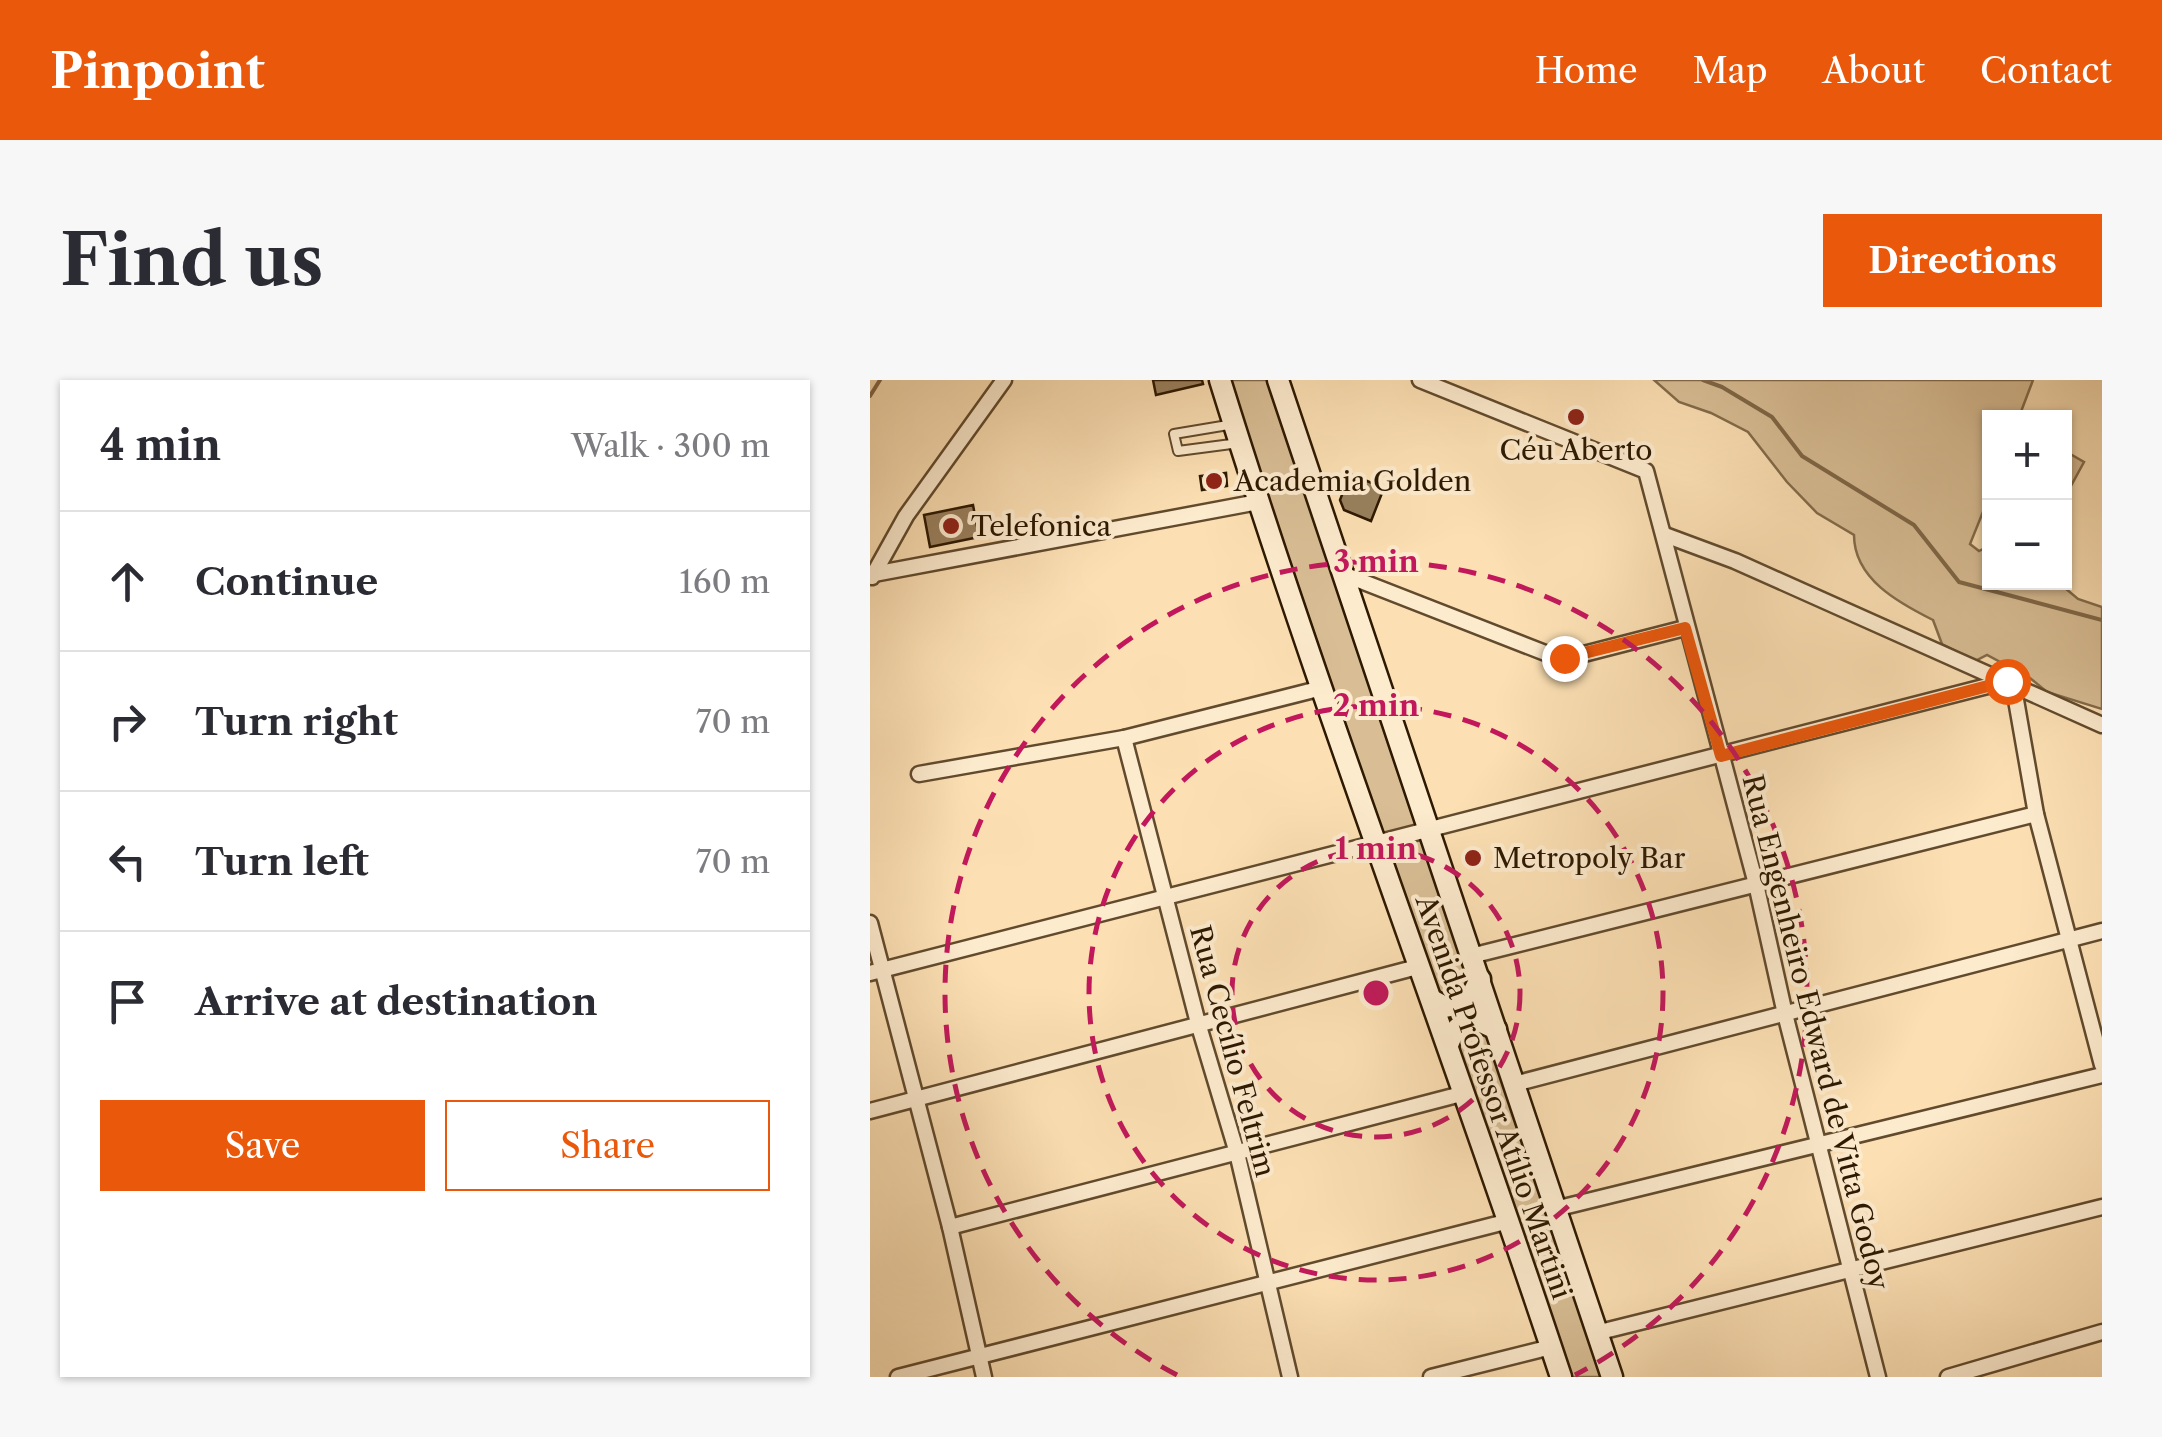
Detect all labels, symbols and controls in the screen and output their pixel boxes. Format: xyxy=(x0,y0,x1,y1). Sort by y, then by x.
text: Pinpoint xyxy=(50,41,265,100)
text: Home xyxy=(1535,49,1637,92)
text: Map xyxy=(1692,49,1768,92)
text: About xyxy=(1823,49,1925,92)
text: Contact xyxy=(1980,49,2112,92)
button: Directions xyxy=(1823,214,2102,307)
text: Find us xyxy=(60,217,323,303)
marker: Céu Aberto xyxy=(1565,406,1587,428)
map controls xyxy=(1982,410,2072,590)
button: + xyxy=(1982,410,2072,500)
text: 4 min xyxy=(100,419,221,471)
text: Walk · 300 m xyxy=(571,426,770,465)
place label: Céu Aberto xyxy=(1499,433,1653,467)
place label: Academia Golden xyxy=(1233,464,1471,498)
marker: Academia Golden xyxy=(1203,470,1225,492)
button: − xyxy=(1982,500,2072,590)
place label: Telefonica xyxy=(971,509,1112,543)
marker: Telefonica xyxy=(940,515,962,537)
text: 3 min xyxy=(1333,543,1419,580)
icon: ahead xyxy=(100,554,155,609)
text: Continue xyxy=(195,558,378,605)
text: 160 m xyxy=(679,562,770,601)
route end xyxy=(1542,636,1588,682)
route start xyxy=(1985,659,2031,705)
text: 2 min xyxy=(1333,687,1420,724)
icon: right xyxy=(100,694,155,749)
text: Turn right xyxy=(195,698,398,745)
text: 70 m xyxy=(696,702,770,741)
street label: Rua Engenheiro Edward de Vitta Godoy xyxy=(1735,771,1897,1293)
text: 1 min xyxy=(1335,830,1418,867)
icon: left xyxy=(100,834,155,889)
text: Turn left xyxy=(195,838,369,885)
place label: Metropoly Bar xyxy=(1493,841,1686,875)
text: 70 m xyxy=(696,842,770,881)
marker: Metropoly Bar xyxy=(1462,847,1484,869)
street label: Avenida Professor Atílio Martini xyxy=(1408,890,1579,1303)
street label: Rua Cecílio Feltrim xyxy=(1183,922,1283,1180)
icon: arrive xyxy=(100,974,155,1029)
centre of rings xyxy=(1358,975,1394,1011)
text: Arrive at destination xyxy=(195,978,598,1025)
button: Save xyxy=(100,1100,425,1191)
button: Share xyxy=(445,1100,770,1191)

